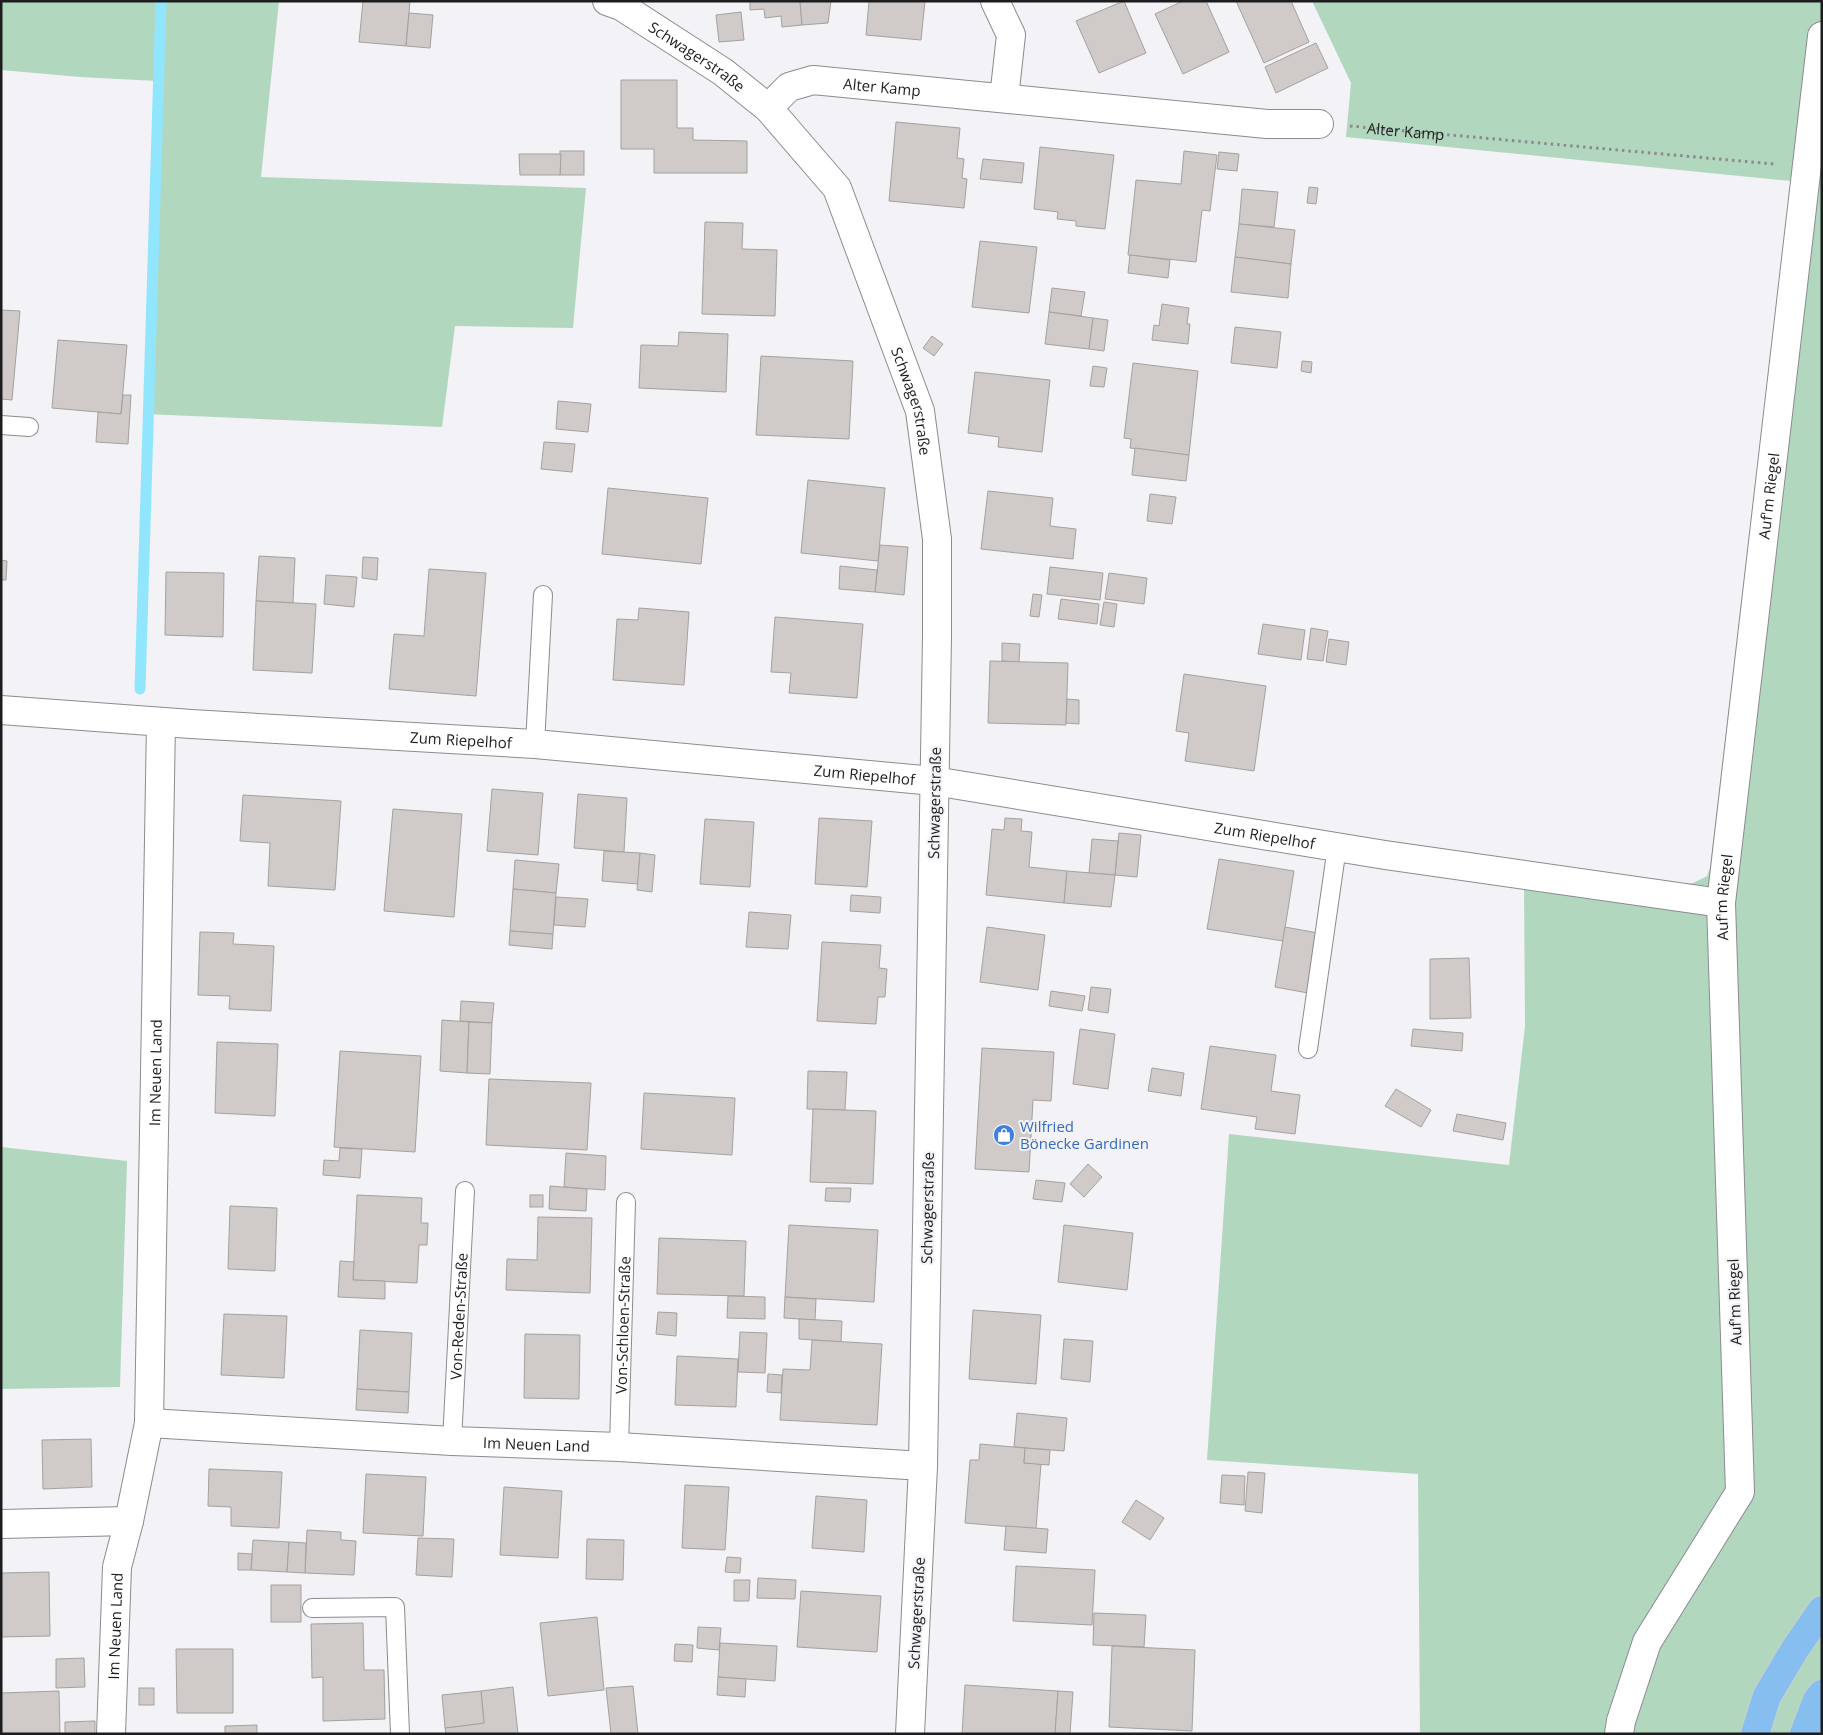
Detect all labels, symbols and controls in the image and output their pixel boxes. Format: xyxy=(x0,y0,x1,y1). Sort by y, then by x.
street label: Schwagerstraße xyxy=(645,17,749,96)
street label: Alter Kamp xyxy=(842,73,922,100)
street label: Alter Kamp xyxy=(1366,118,1445,144)
street label: Schwagerstraße xyxy=(887,344,936,456)
street label: Auf'm Riegel xyxy=(1753,452,1783,540)
street label: Zum Riepelhof xyxy=(410,727,513,753)
street label: Schwagerstraße xyxy=(923,747,945,859)
street label: Zum Riepelhof xyxy=(813,760,917,789)
street label: Zum Riepelhof xyxy=(1213,817,1318,854)
street label: Auf'm Riegel xyxy=(1711,853,1737,941)
street label: Im Neuen Land xyxy=(144,1019,166,1126)
place label: Wilfried Bönecke Gardinen xyxy=(1020,1116,1149,1153)
shop icon: Wilfried Bönecke Gardinen xyxy=(992,1123,1016,1147)
street label: Schwagerstraße xyxy=(916,1152,938,1264)
street label: Von-Reden-Straße xyxy=(445,1252,472,1380)
street label: Von-Schloen-Straße xyxy=(611,1256,634,1394)
street label: Auf'm Riegel xyxy=(1722,1258,1746,1346)
street label: Im Neuen Land xyxy=(483,1432,590,1456)
street label: Schwagerstraße xyxy=(903,1557,929,1669)
street label: Im Neuen Land xyxy=(103,1572,127,1680)

